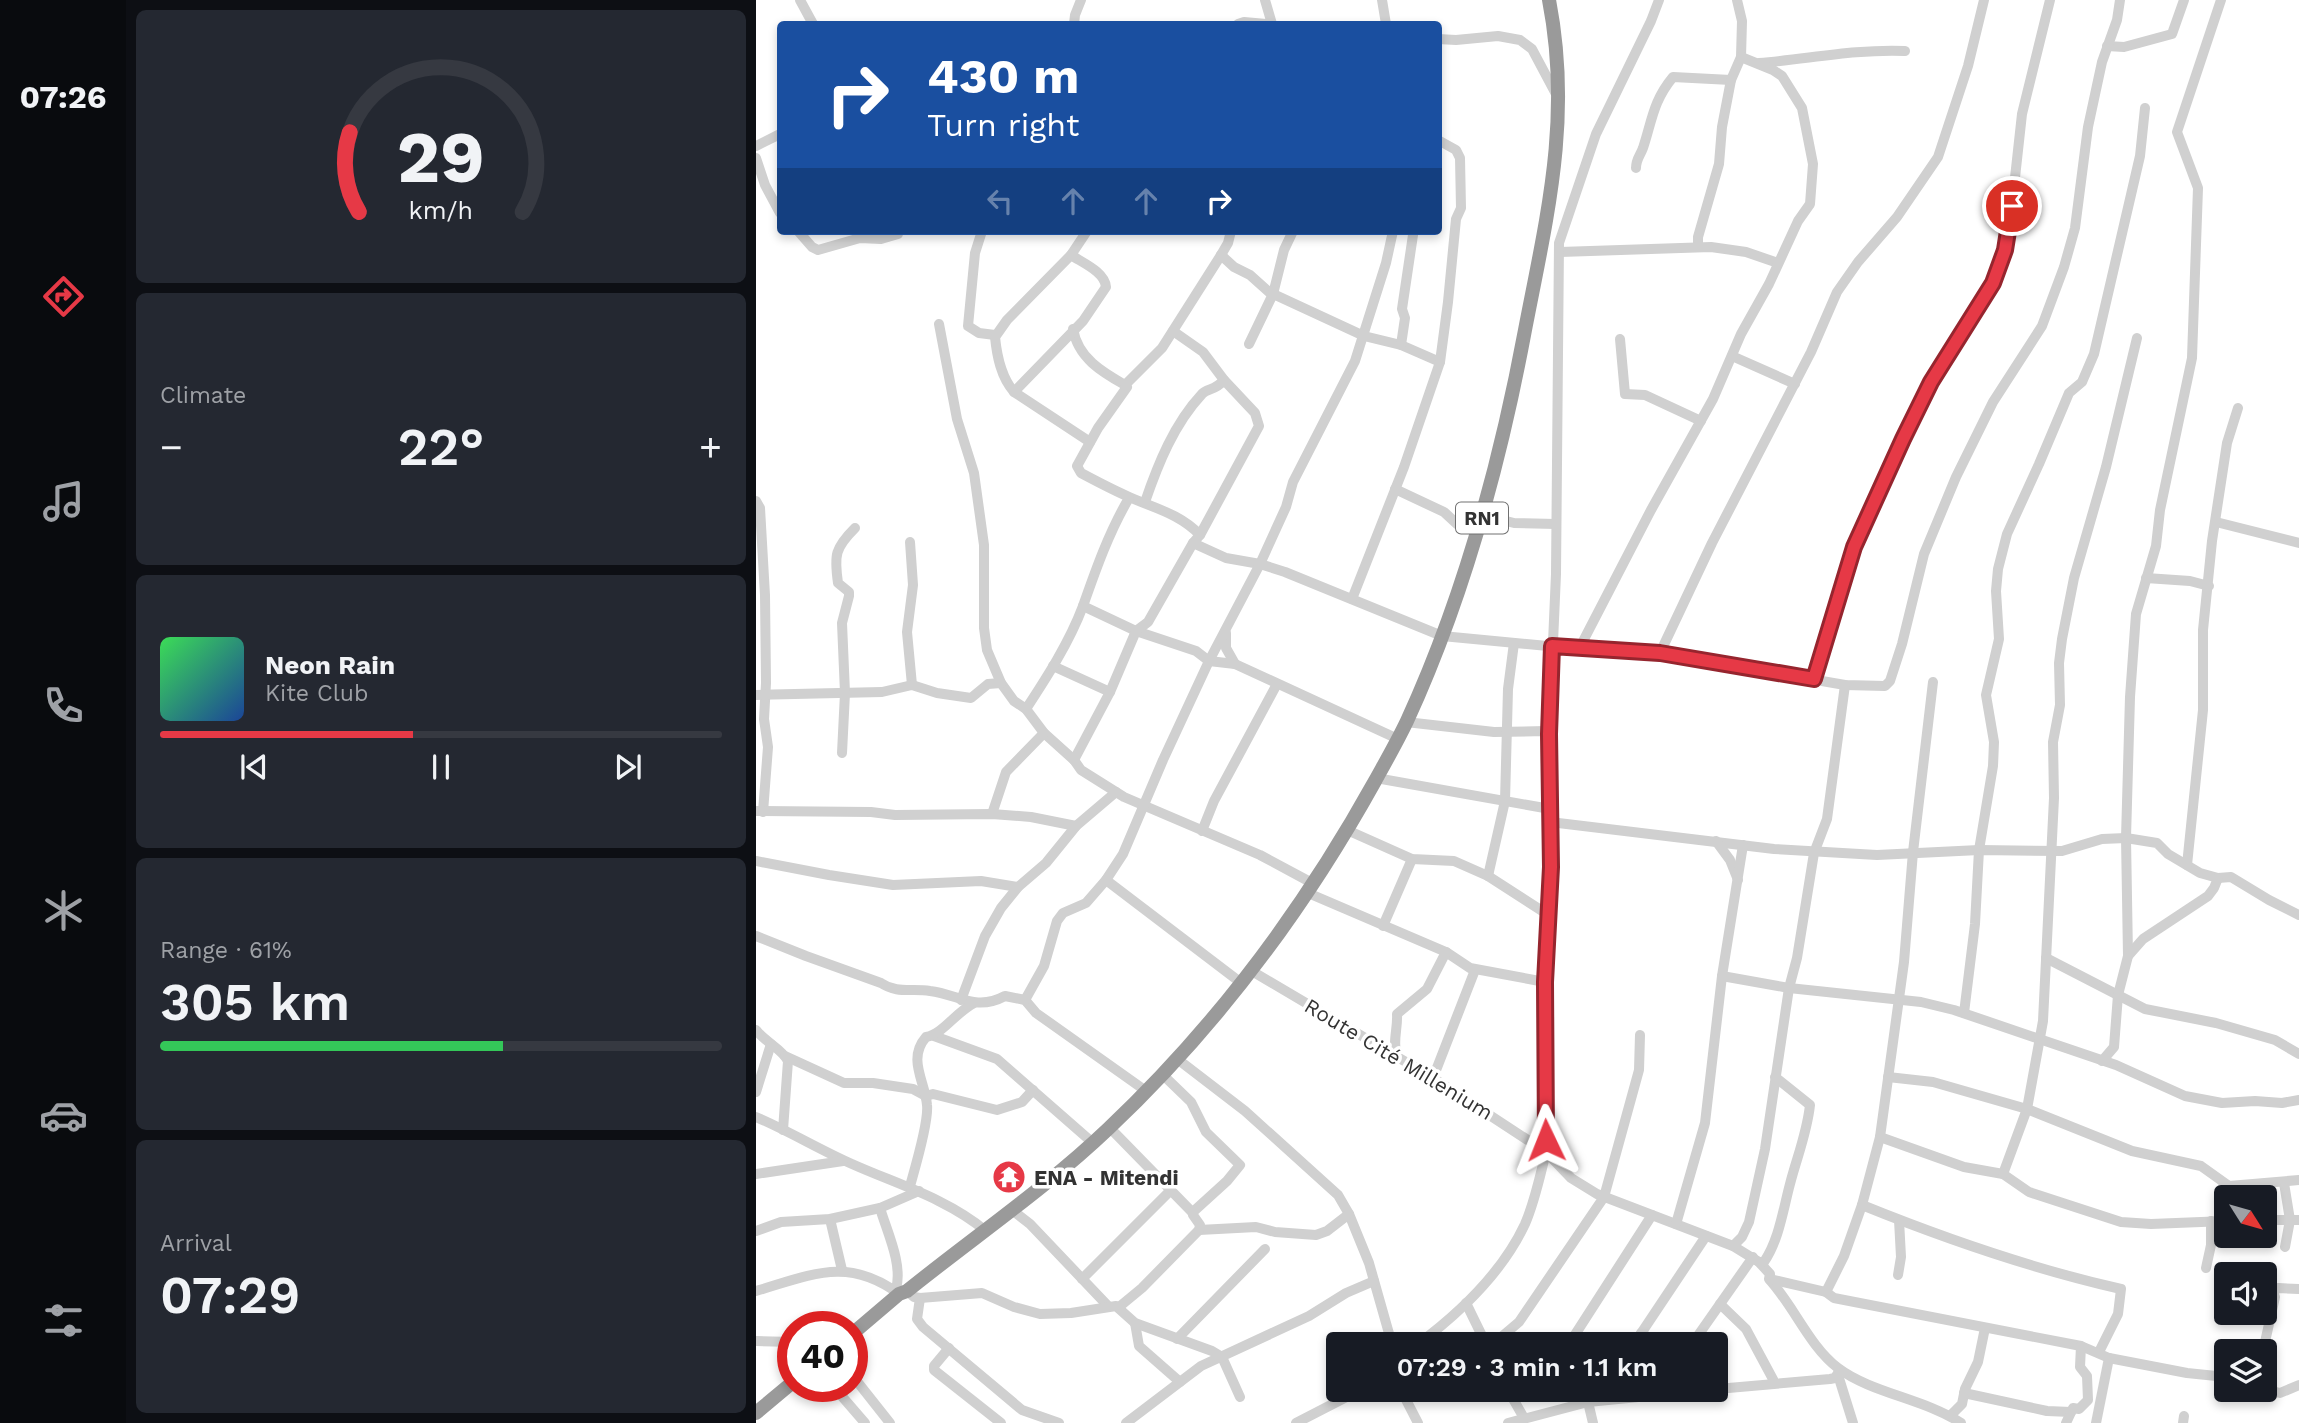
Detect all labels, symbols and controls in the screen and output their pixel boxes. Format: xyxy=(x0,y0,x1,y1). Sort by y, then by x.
text: 430 m xyxy=(927,47,1079,105)
icon: right xyxy=(812,49,903,140)
text: 07:26 xyxy=(19,78,107,116)
text: Turn right xyxy=(927,106,1079,144)
text: 29 xyxy=(397,115,485,201)
pin xyxy=(1982,176,2042,236)
icon: left xyxy=(981,182,1019,220)
icon: ahead xyxy=(1054,182,1092,220)
icon: ahead xyxy=(1127,182,1165,220)
icon: right xyxy=(1200,182,1238,220)
icon: arrive xyxy=(1993,187,2031,225)
text: km/h xyxy=(409,196,473,225)
icon: directions xyxy=(39,272,88,321)
text: Climate xyxy=(160,382,246,409)
text: 22° xyxy=(398,417,484,478)
text: − xyxy=(160,425,183,469)
text: + xyxy=(699,425,722,469)
icon: music xyxy=(39,477,88,526)
road number: RN1 xyxy=(1456,503,1508,534)
text: Neon Rain xyxy=(265,650,395,680)
text: Kite Club xyxy=(265,680,368,707)
icon: phone xyxy=(39,681,88,730)
icon: previous xyxy=(235,748,273,786)
icon: pause xyxy=(422,748,460,786)
icon: next xyxy=(609,748,647,786)
icon: climate xyxy=(39,886,88,935)
text: Range · 61% xyxy=(160,937,292,964)
text: 305 km xyxy=(160,972,350,1033)
street label: Route Cité Millenium xyxy=(1300,993,1498,1125)
icon: car xyxy=(39,1091,88,1140)
position arrow xyxy=(1509,1103,1583,1177)
temple icon: ENA - Mitendi xyxy=(990,1158,1028,1196)
place label: ENA - Mitendi xyxy=(1034,1165,1179,1190)
north arrow xyxy=(2214,1185,2277,1248)
map controls xyxy=(2214,1185,2277,1402)
text: Arrival xyxy=(160,1230,232,1257)
button: sound xyxy=(2214,1262,2277,1325)
text: 07:29 xyxy=(160,1265,300,1326)
icon: filters xyxy=(39,1296,88,1345)
speed limit sign: 40 xyxy=(777,1311,868,1402)
button: layers xyxy=(2214,1339,2277,1402)
text: 07:29 · 3 min · 1.1 km xyxy=(1397,1352,1657,1382)

